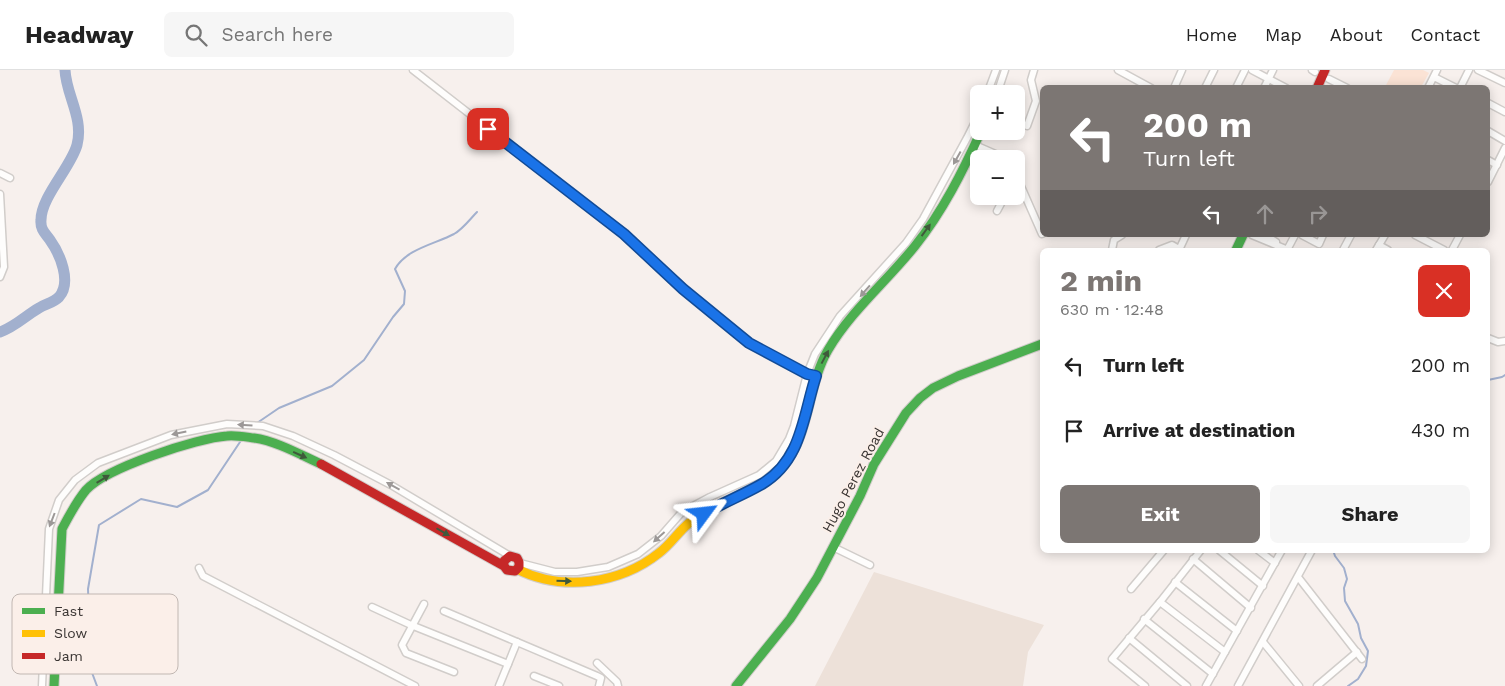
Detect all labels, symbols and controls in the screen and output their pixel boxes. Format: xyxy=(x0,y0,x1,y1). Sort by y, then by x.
search box xyxy=(164,12,514,57)
text: Headway xyxy=(25,21,134,49)
icon: search xyxy=(182,21,210,49)
text: Search here xyxy=(222,23,333,46)
text: Home xyxy=(1186,24,1237,45)
text: Map xyxy=(1265,24,1302,45)
text: About xyxy=(1330,24,1382,45)
text: Contact xyxy=(1410,24,1480,45)
map controls xyxy=(970,85,1025,205)
button: + xyxy=(970,85,1025,140)
text: 200 m xyxy=(1143,104,1252,146)
icon: left xyxy=(1060,105,1125,170)
pin xyxy=(467,108,509,150)
icon: arrive xyxy=(474,115,502,143)
text: Turn left xyxy=(1143,146,1235,171)
button: − xyxy=(970,150,1025,205)
one-way arrow xyxy=(952,151,961,164)
icon: left xyxy=(1198,200,1226,228)
icon: ahead xyxy=(1251,200,1279,228)
icon: right xyxy=(1304,200,1332,228)
one-way arrow xyxy=(921,223,931,237)
text: 2 min xyxy=(1060,263,1142,298)
button: close xyxy=(1418,265,1470,317)
one-way arrow xyxy=(859,284,870,297)
text: 630 m · 12:48 xyxy=(1060,300,1164,319)
one-way arrow xyxy=(821,350,829,364)
icon: left xyxy=(1060,352,1088,380)
text: Turn left xyxy=(1103,354,1184,377)
text: 200 m xyxy=(1411,354,1470,377)
icon: arrive xyxy=(1060,417,1088,445)
text: Arrive at destination xyxy=(1103,419,1295,442)
text: 430 m xyxy=(1411,419,1470,442)
one-way arrow xyxy=(237,420,253,428)
street label: Hugo Perez Road xyxy=(819,425,887,535)
one-way arrow xyxy=(172,429,187,437)
one-way arrow xyxy=(293,451,307,459)
one-way arrow xyxy=(97,474,110,483)
one-way arrow xyxy=(386,482,400,491)
button: Exit xyxy=(1060,485,1260,543)
button: Share xyxy=(1270,485,1470,543)
position arrow xyxy=(677,487,729,539)
one-way arrow xyxy=(48,513,55,528)
one-way arrow xyxy=(437,527,450,536)
one-way arrow xyxy=(653,531,665,543)
one-way arrow xyxy=(556,578,572,586)
legend xyxy=(12,594,178,674)
text: Fast xyxy=(54,603,83,619)
text: Slow xyxy=(54,625,87,641)
text: Jam xyxy=(54,648,83,664)

